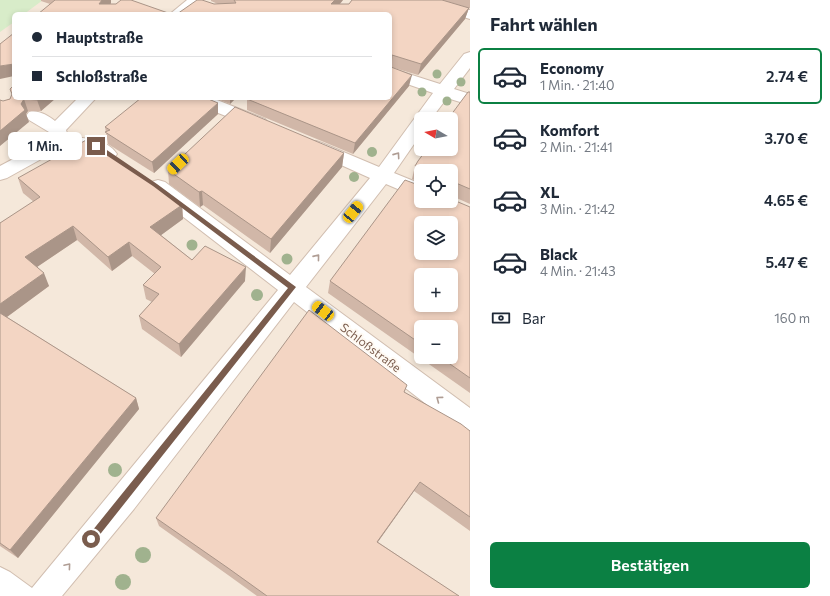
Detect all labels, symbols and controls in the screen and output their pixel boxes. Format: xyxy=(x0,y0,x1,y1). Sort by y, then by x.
text: Fahrt wählen xyxy=(490,13,598,35)
text: Hauptstraße xyxy=(56,28,143,46)
icon: car xyxy=(492,58,528,94)
text: Economy xyxy=(540,59,604,77)
text: Schloßstraße xyxy=(56,67,147,85)
text: 2.74 € xyxy=(766,67,808,85)
text: 1 Min. · 21:40 xyxy=(540,77,615,93)
north arrow xyxy=(414,112,458,156)
map controls xyxy=(414,112,458,364)
icon: car xyxy=(492,120,528,156)
text: Komfort xyxy=(540,121,599,139)
text: 3.70 € xyxy=(764,129,808,147)
callout: 1 Min. xyxy=(8,132,82,160)
route end xyxy=(87,137,105,155)
text: 1 Min. xyxy=(27,138,63,154)
text: 2 Min. · 21:41 xyxy=(540,139,613,155)
car xyxy=(165,151,191,177)
one-way arrow xyxy=(392,152,399,159)
button: locate xyxy=(414,164,458,208)
icon: car xyxy=(492,182,528,218)
text: XL xyxy=(540,183,559,201)
text: 4.65 € xyxy=(764,191,808,209)
car xyxy=(341,199,365,225)
text: 3 Min. · 21:42 xyxy=(540,201,615,217)
button: layers xyxy=(414,216,458,260)
icon: car xyxy=(492,244,528,280)
text: Black xyxy=(540,245,578,263)
text: 5.47 € xyxy=(765,253,808,271)
one-way arrow xyxy=(312,254,319,261)
text: 4 Min. · 21:43 xyxy=(540,263,616,279)
button: + xyxy=(414,268,458,312)
car xyxy=(310,299,336,323)
icon: cash xyxy=(490,307,512,329)
text: Bar xyxy=(522,309,546,327)
text: 160 m xyxy=(774,310,810,326)
street label: Schloßstraße xyxy=(338,320,404,374)
button: − xyxy=(414,320,458,364)
one-way arrow xyxy=(436,396,443,404)
route start xyxy=(82,530,100,548)
button: Bestätigen xyxy=(490,542,810,588)
one-way arrow xyxy=(64,564,71,571)

